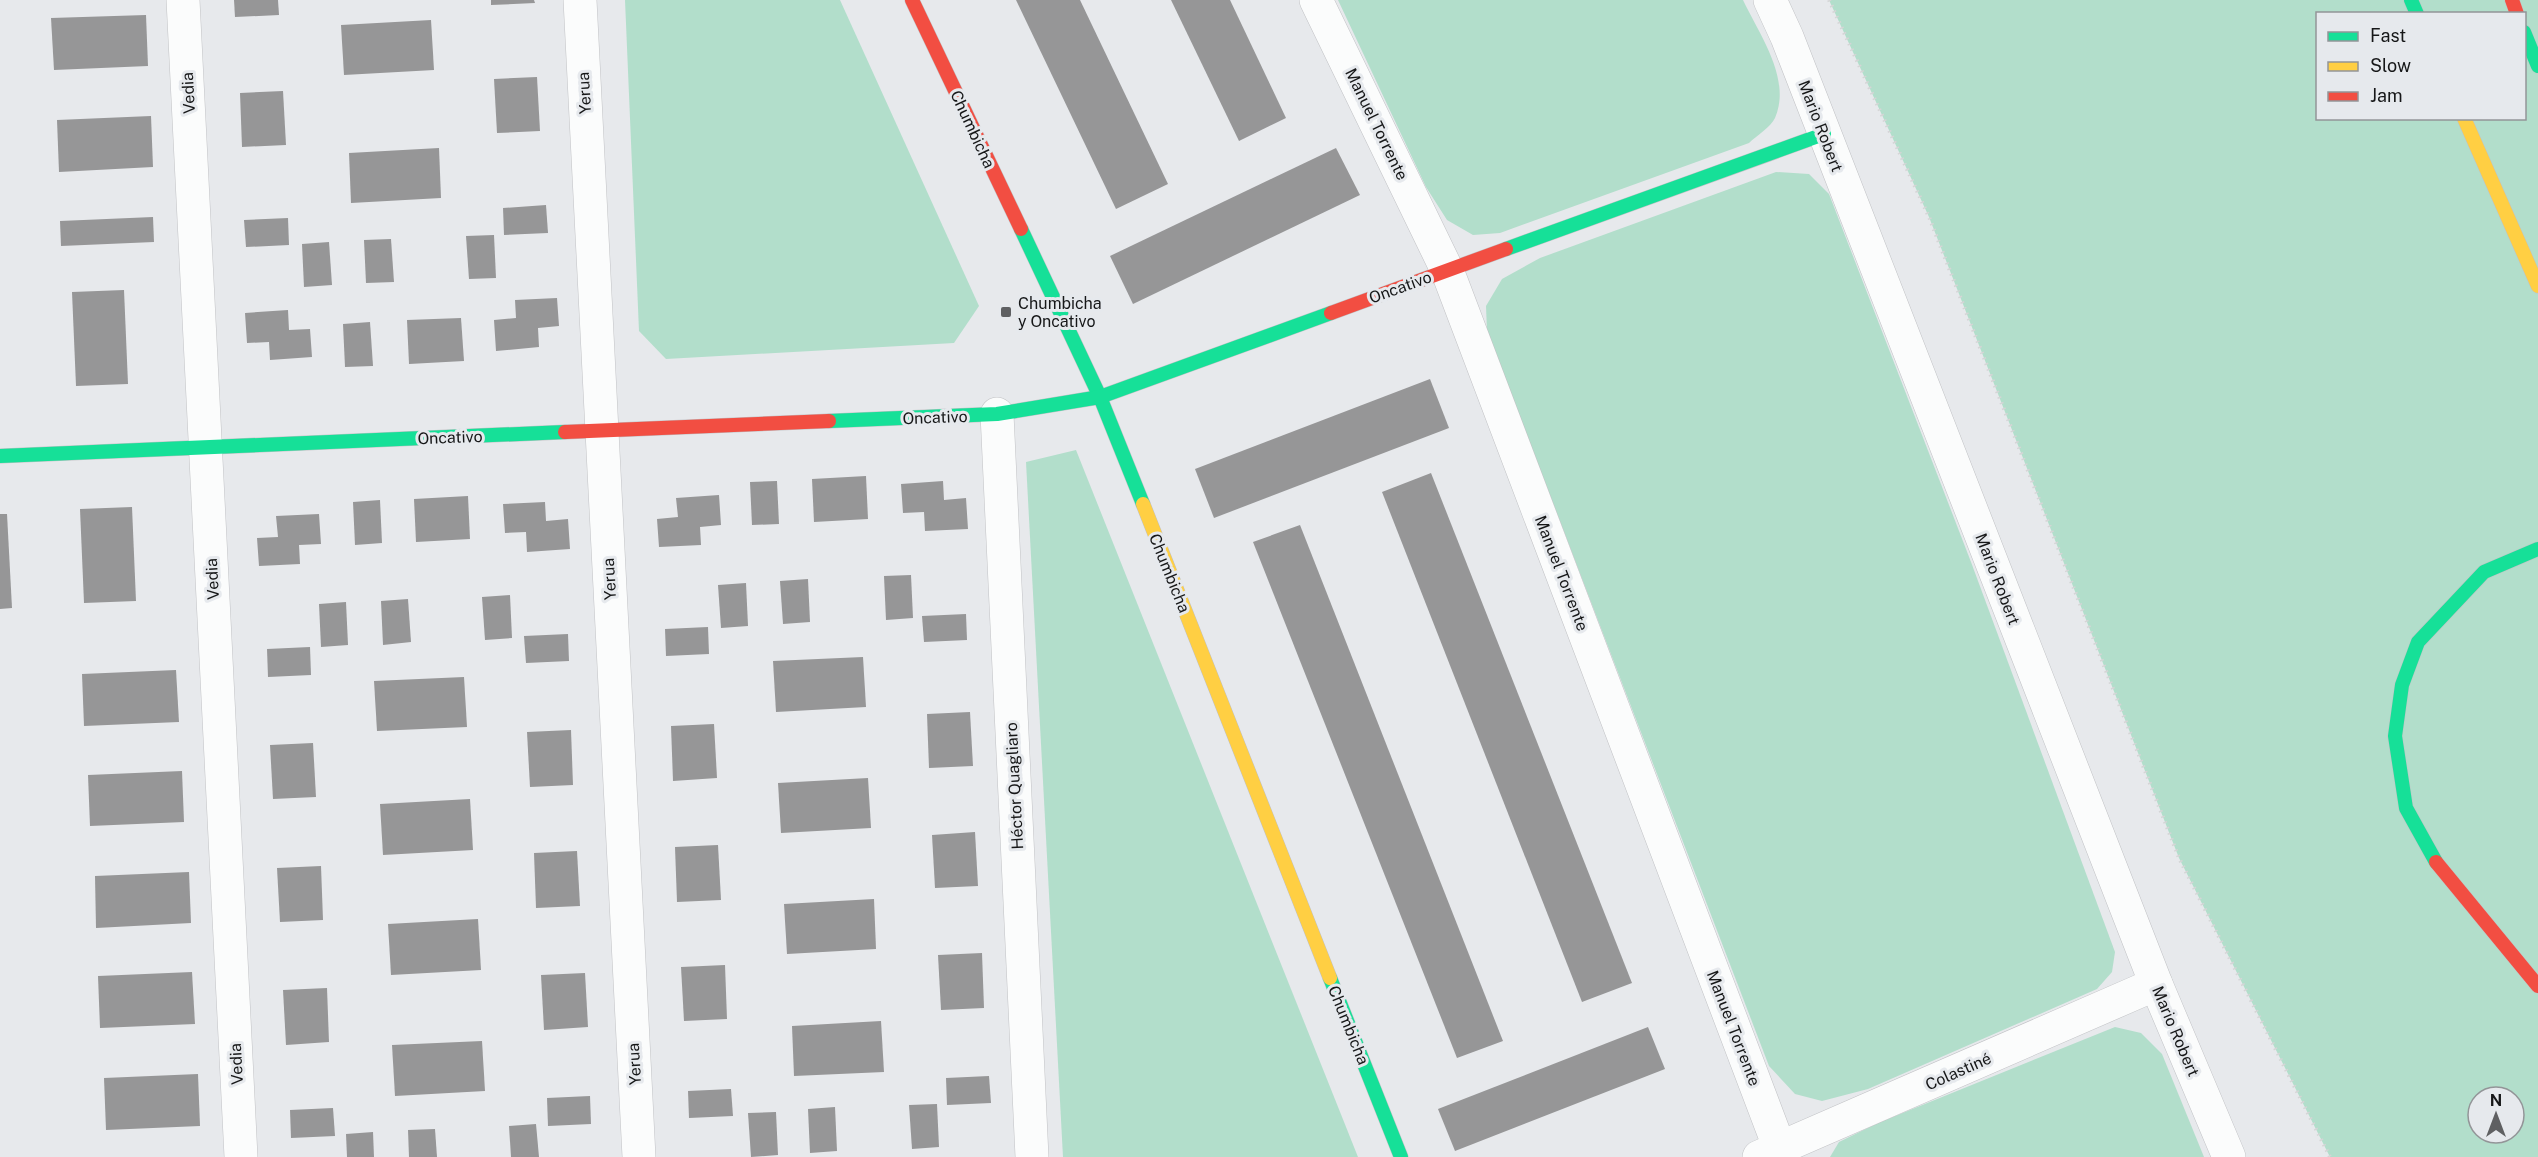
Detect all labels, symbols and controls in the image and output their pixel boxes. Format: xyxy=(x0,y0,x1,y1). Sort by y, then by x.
legend xyxy=(2316,12,2526,120)
text: Fast xyxy=(2370,25,2406,46)
text: Slow xyxy=(2370,55,2411,76)
street label: Manuel Torrente xyxy=(1341,65,1412,183)
street label: Yerua xyxy=(574,71,595,115)
street label: Vedia xyxy=(178,72,199,114)
street label: Mario Robert xyxy=(1794,78,1847,175)
text: Jam xyxy=(2370,85,2403,106)
street label: Chumbicha xyxy=(946,87,999,171)
street label: Oncativo xyxy=(1366,267,1434,308)
place label: Chumbicha y Oncativo xyxy=(1018,294,1102,331)
marker: Chumbicha y Oncativo xyxy=(999,305,1013,319)
street label: Oncativo xyxy=(902,407,968,428)
street label: Oncativo xyxy=(417,427,483,448)
street label: Manuel Torrente xyxy=(1531,513,1592,634)
street label: Chumbicha xyxy=(1145,531,1194,616)
street label: Mario Robert xyxy=(1971,531,2024,628)
street label: Yerua xyxy=(599,557,620,601)
street label: Vedia xyxy=(202,558,223,600)
street label: Héctor Quagliaro xyxy=(1002,722,1027,850)
street label: Manuel Torrente xyxy=(1703,968,1764,1089)
street label: Chumbicha xyxy=(1324,983,1373,1068)
street label: Mario Robert xyxy=(2148,983,2203,1079)
street label: Yerua xyxy=(624,1042,645,1086)
street label: Vedia xyxy=(226,1043,247,1085)
street label: Colastiné xyxy=(1922,1049,1994,1094)
north arrow xyxy=(2466,1085,2526,1145)
text: N xyxy=(2490,1091,2502,1110)

